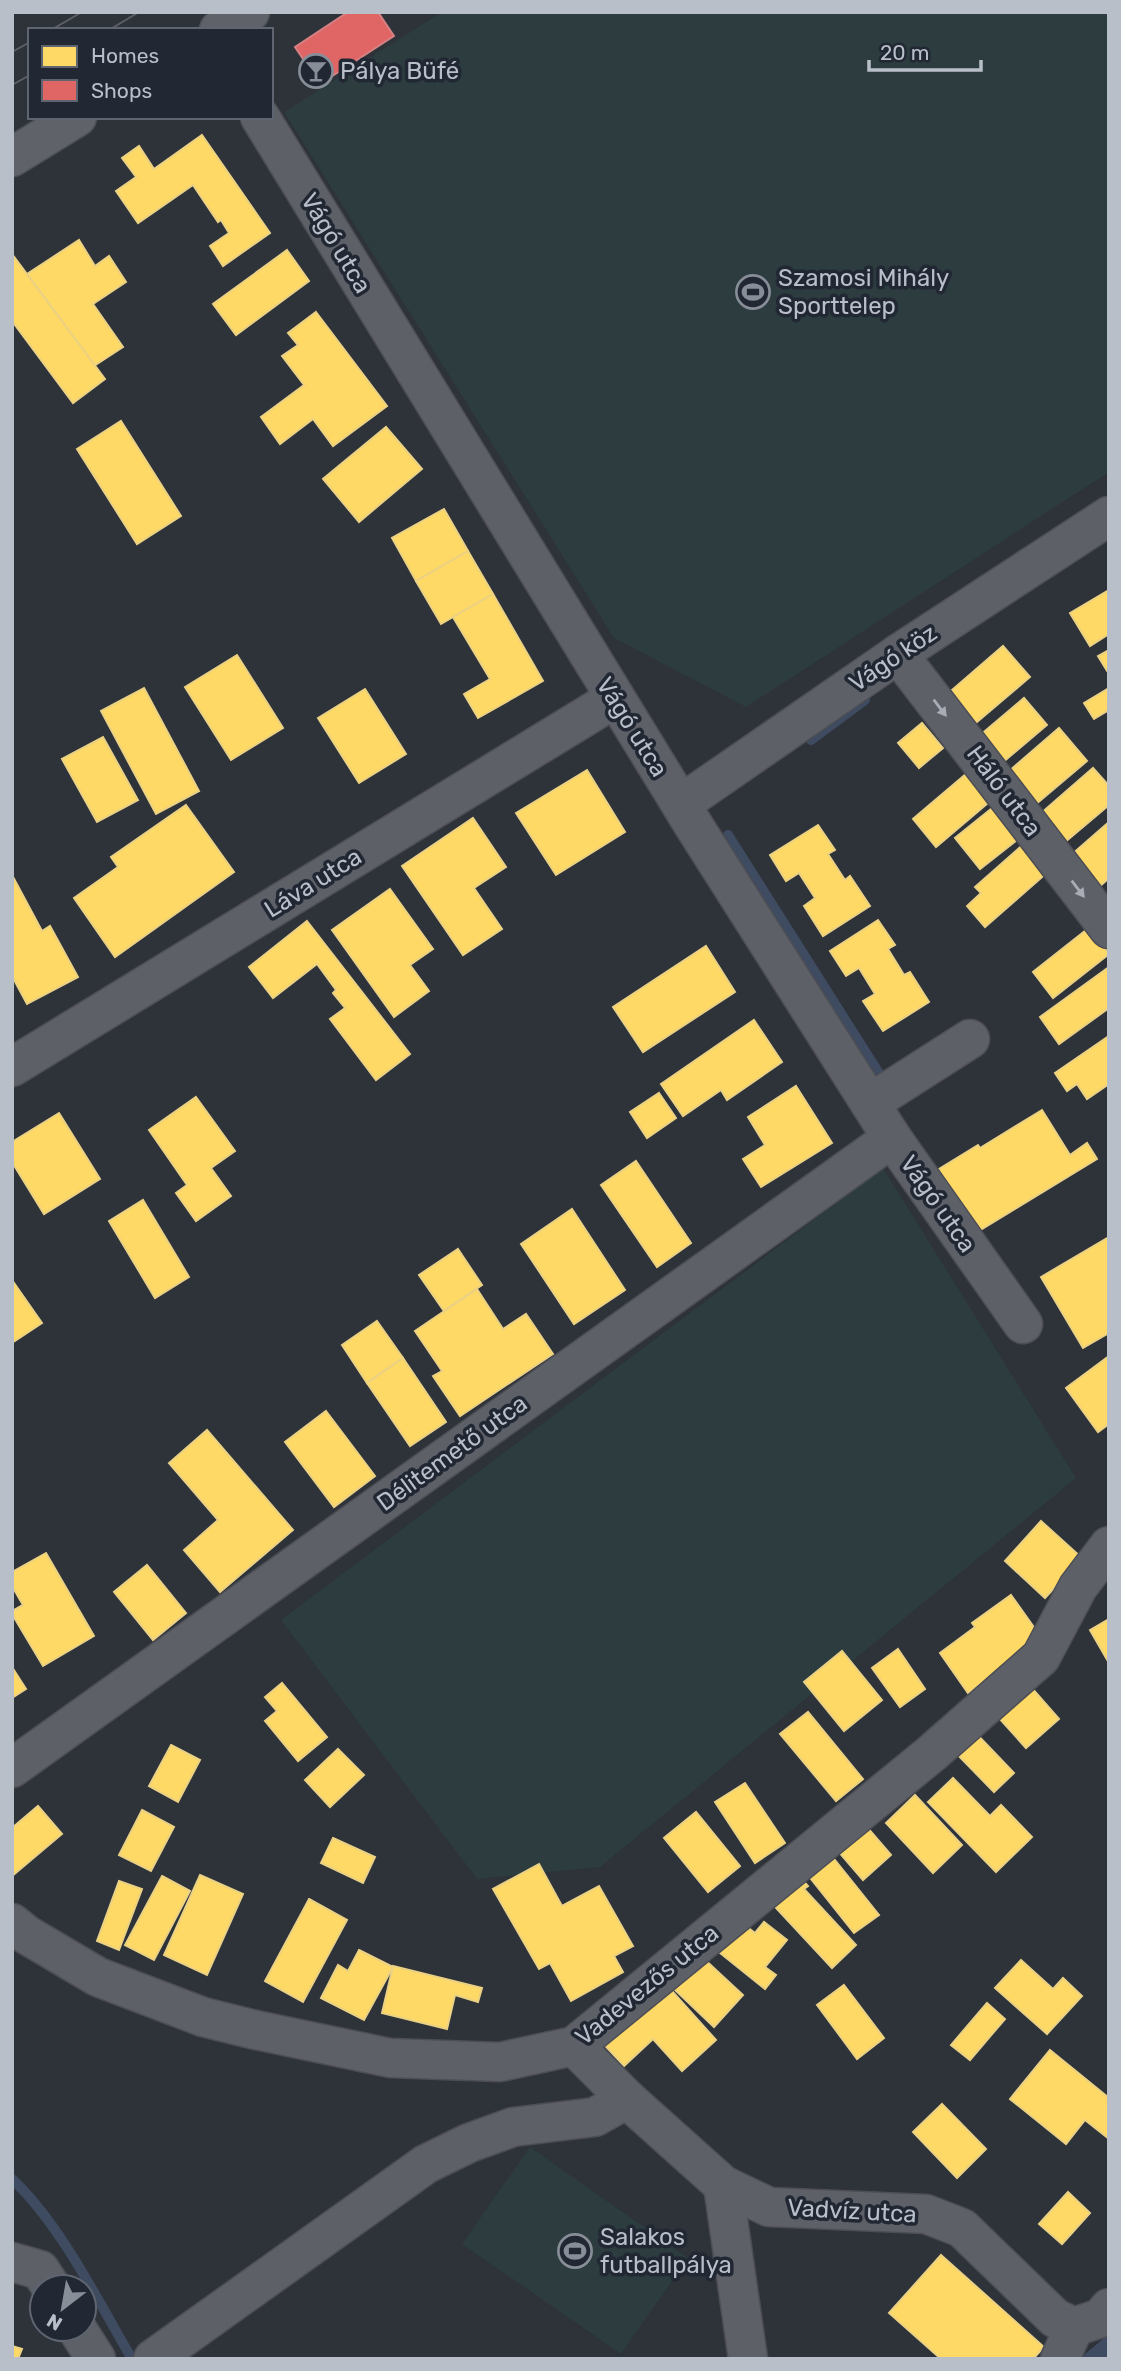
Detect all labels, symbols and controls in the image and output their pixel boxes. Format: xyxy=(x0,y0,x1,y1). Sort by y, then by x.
legend xyxy=(28,28,273,119)
scale bar xyxy=(869,28,981,72)
text: 20 m xyxy=(880,40,929,65)
text: Homes xyxy=(91,43,159,68)
bar icon: Pálya Büfé xyxy=(297,52,335,90)
place label: Pálya Büfé xyxy=(340,57,459,85)
text: Shops xyxy=(91,78,152,103)
street label: Vágó utca xyxy=(295,188,377,298)
place label: Szamosi Mihály Sporttelep xyxy=(778,264,949,320)
sports icon: Szamosi Mihály Sporttelep xyxy=(734,273,772,311)
street label: Vágó köz xyxy=(844,619,942,697)
street label: Vágó utca xyxy=(590,672,674,782)
one-way arrow xyxy=(932,699,946,717)
street label: Háló utca xyxy=(961,740,1047,842)
street label: Láva utca xyxy=(259,842,367,924)
one-way arrow xyxy=(1071,879,1085,898)
street label: Vágó utca xyxy=(894,1150,982,1258)
street label: Délitemető utca xyxy=(372,1389,532,1517)
street label: Vadevezős utca xyxy=(570,1919,724,2051)
street label: Vadvíz utca xyxy=(787,2194,917,2228)
place label: Salakos futballpálya xyxy=(600,2223,732,2279)
sports icon: Salakos futballpálya xyxy=(556,2232,594,2270)
north arrow xyxy=(28,2273,98,2343)
text: N xyxy=(43,2309,66,2336)

